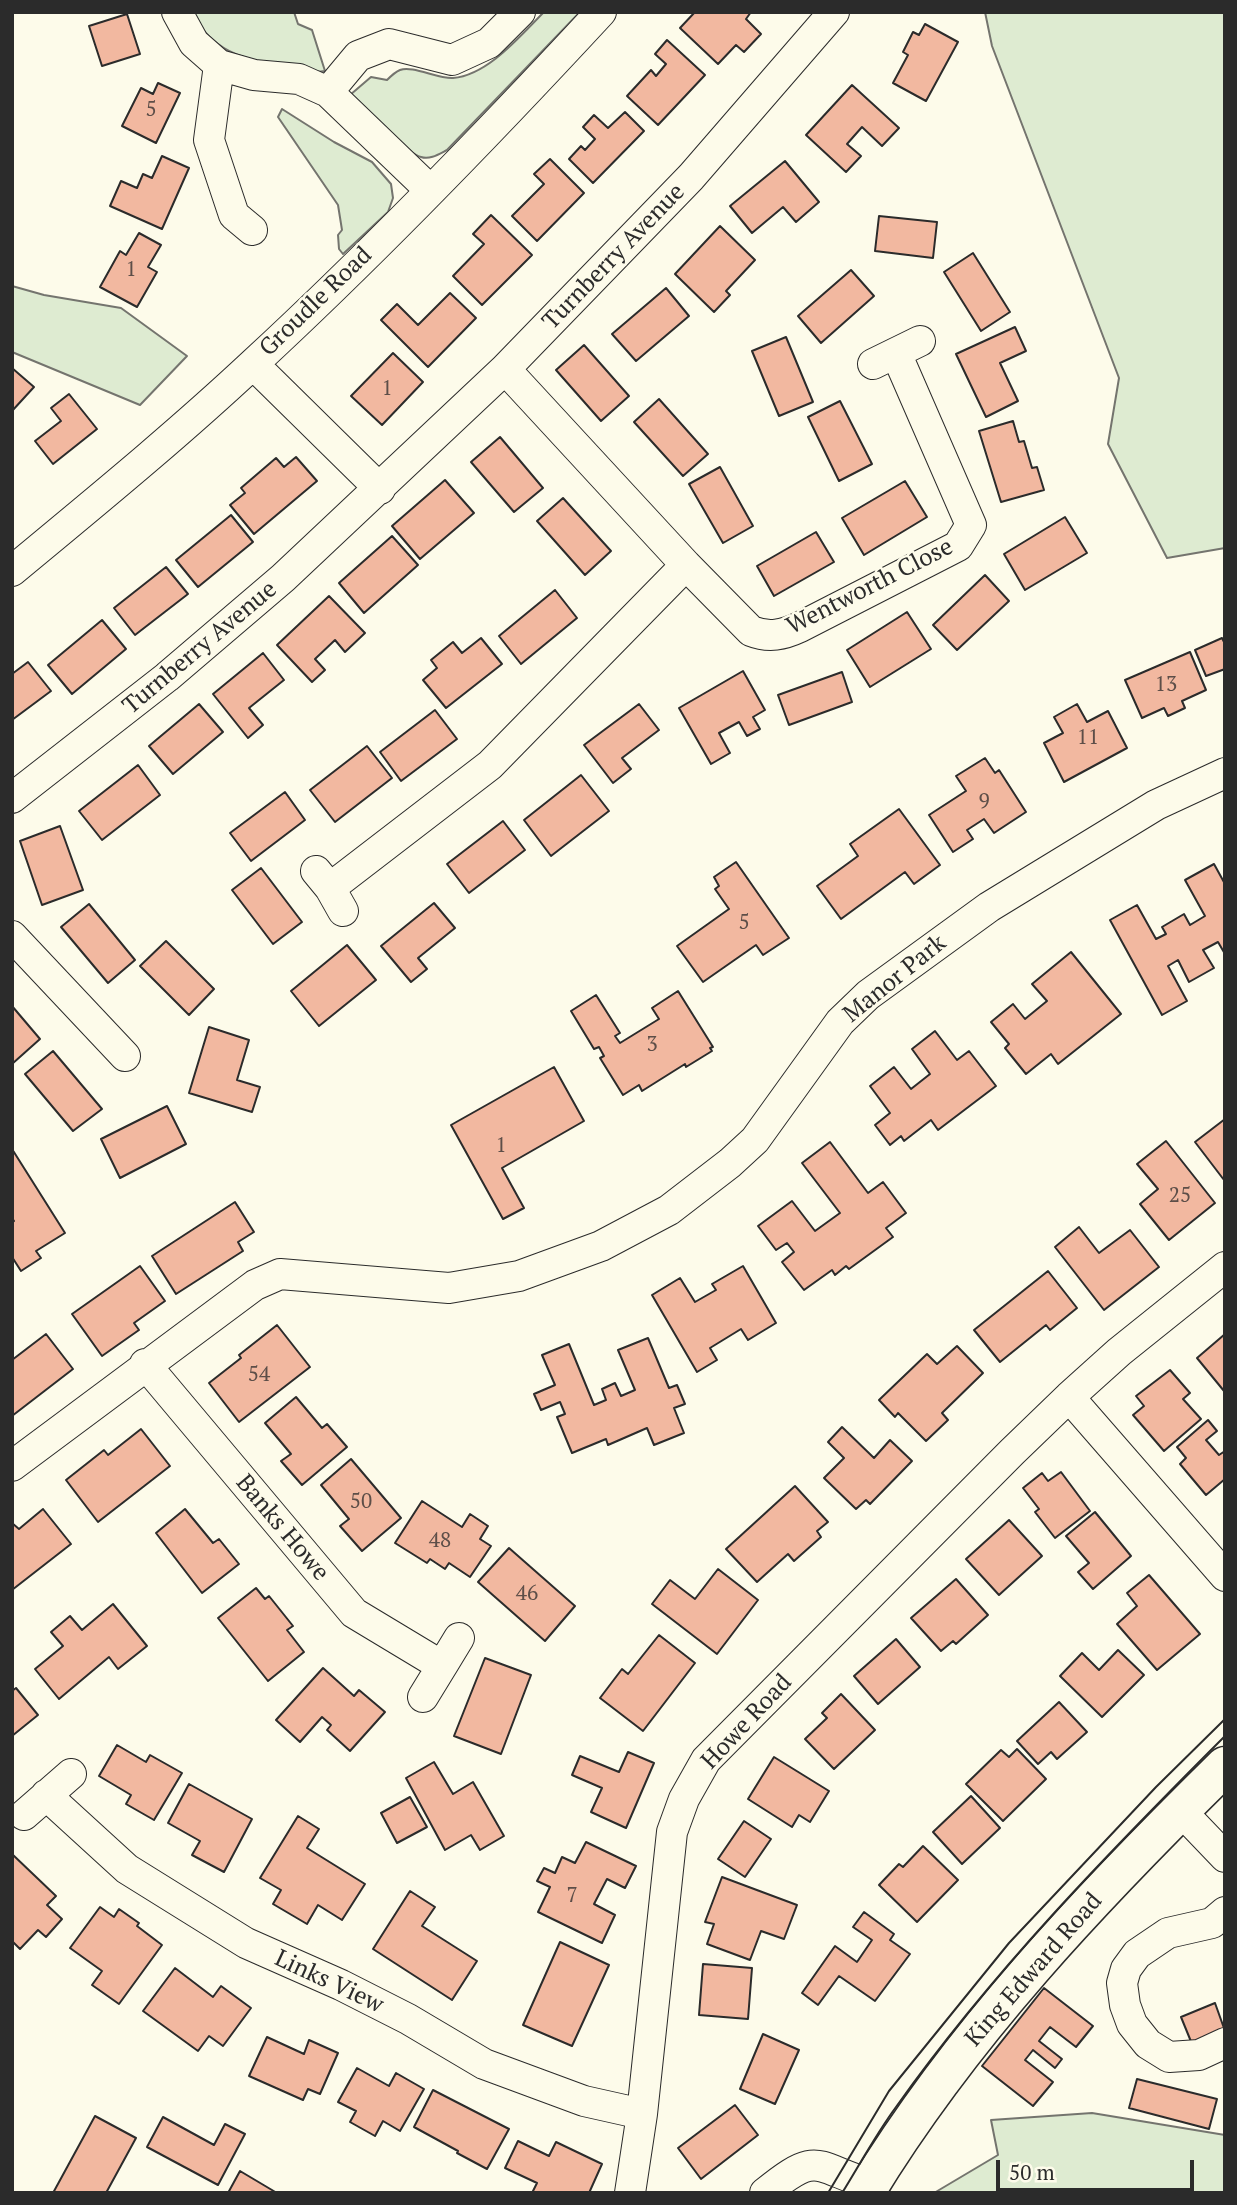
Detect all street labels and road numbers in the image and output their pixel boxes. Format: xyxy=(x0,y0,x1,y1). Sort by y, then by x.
street label: Turnberry Avenue xyxy=(537,178,691,336)
street label: Groudle Road xyxy=(254,241,378,363)
street label: Wentworth Close xyxy=(782,533,958,641)
street label: Turnberry Avenue xyxy=(117,575,283,721)
street label: Manor Park xyxy=(838,929,952,1029)
street label: Banks Howe xyxy=(229,1469,335,1587)
street label: Howe Road xyxy=(696,1669,798,1775)
street label: King Edward Road xyxy=(959,1887,1109,2053)
street label: Links View xyxy=(270,1944,388,2020)

